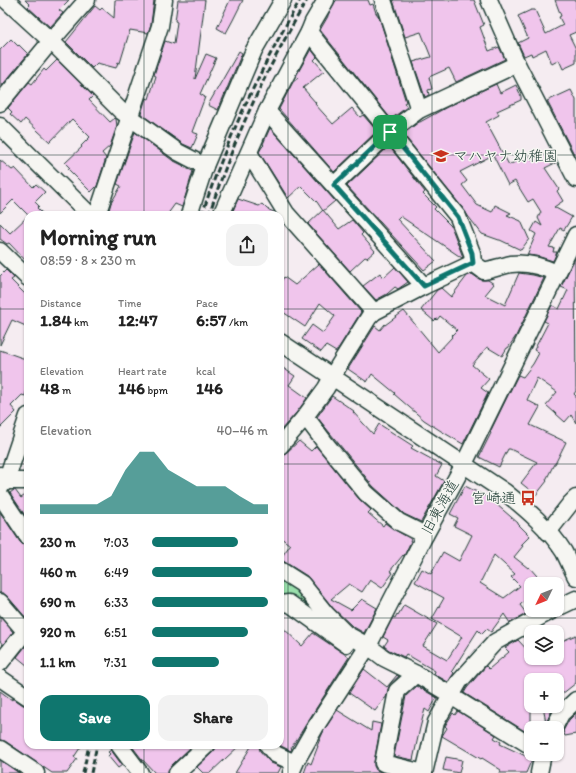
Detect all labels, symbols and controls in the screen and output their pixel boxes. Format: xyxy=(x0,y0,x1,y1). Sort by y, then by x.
pin xyxy=(373,115,407,149)
icon: arrive xyxy=(379,121,401,143)
school or university icon: マハヤナ幼稚園 xyxy=(432,147,450,165)
place label: マハヤナ幼稚園 xyxy=(453,147,558,165)
text: Morning run xyxy=(40,224,156,251)
button: share xyxy=(226,224,268,266)
text: 08:59 · 8 × 230 m xyxy=(40,253,136,268)
text: Distance xyxy=(40,297,81,310)
text: Time xyxy=(118,297,141,310)
text: Pace xyxy=(196,297,218,310)
text: 1.84 xyxy=(40,310,72,330)
text: 12:47 xyxy=(118,310,158,330)
text: 6:57 xyxy=(196,310,227,330)
text: km xyxy=(72,316,89,329)
text: /km xyxy=(227,316,248,329)
text: Elevation xyxy=(40,365,84,378)
text: Heart rate xyxy=(118,365,167,378)
text: kcal xyxy=(196,365,216,378)
text: 48 xyxy=(40,378,60,398)
text: 146 xyxy=(118,378,145,398)
text: 146 xyxy=(196,378,223,398)
text: m xyxy=(60,384,71,397)
text: bpm xyxy=(145,384,168,397)
text: Elevation xyxy=(40,423,92,438)
text: 40–46 m xyxy=(216,423,268,438)
street label: 旧東海道 xyxy=(418,476,462,538)
place label: 宮崎通 xyxy=(471,489,516,507)
bus stop icon: 宮崎通 xyxy=(519,489,537,507)
text: 230 m xyxy=(40,535,76,550)
text: 7:03 xyxy=(104,535,129,550)
text: 460 m xyxy=(40,565,77,580)
text: 6:49 xyxy=(104,565,129,580)
north arrow xyxy=(524,577,564,617)
map controls xyxy=(524,577,564,761)
text: 690 m xyxy=(40,595,76,610)
text: 6:33 xyxy=(104,595,128,610)
text: 920 m xyxy=(40,625,76,640)
text: 6:51 xyxy=(104,625,127,640)
button: layers xyxy=(524,625,564,665)
text: 1.1 km xyxy=(40,655,75,670)
text: 7:31 xyxy=(104,655,127,670)
button: + xyxy=(524,673,564,713)
button: Save xyxy=(40,695,150,741)
button: Share xyxy=(158,695,268,741)
button: − xyxy=(524,721,564,761)

